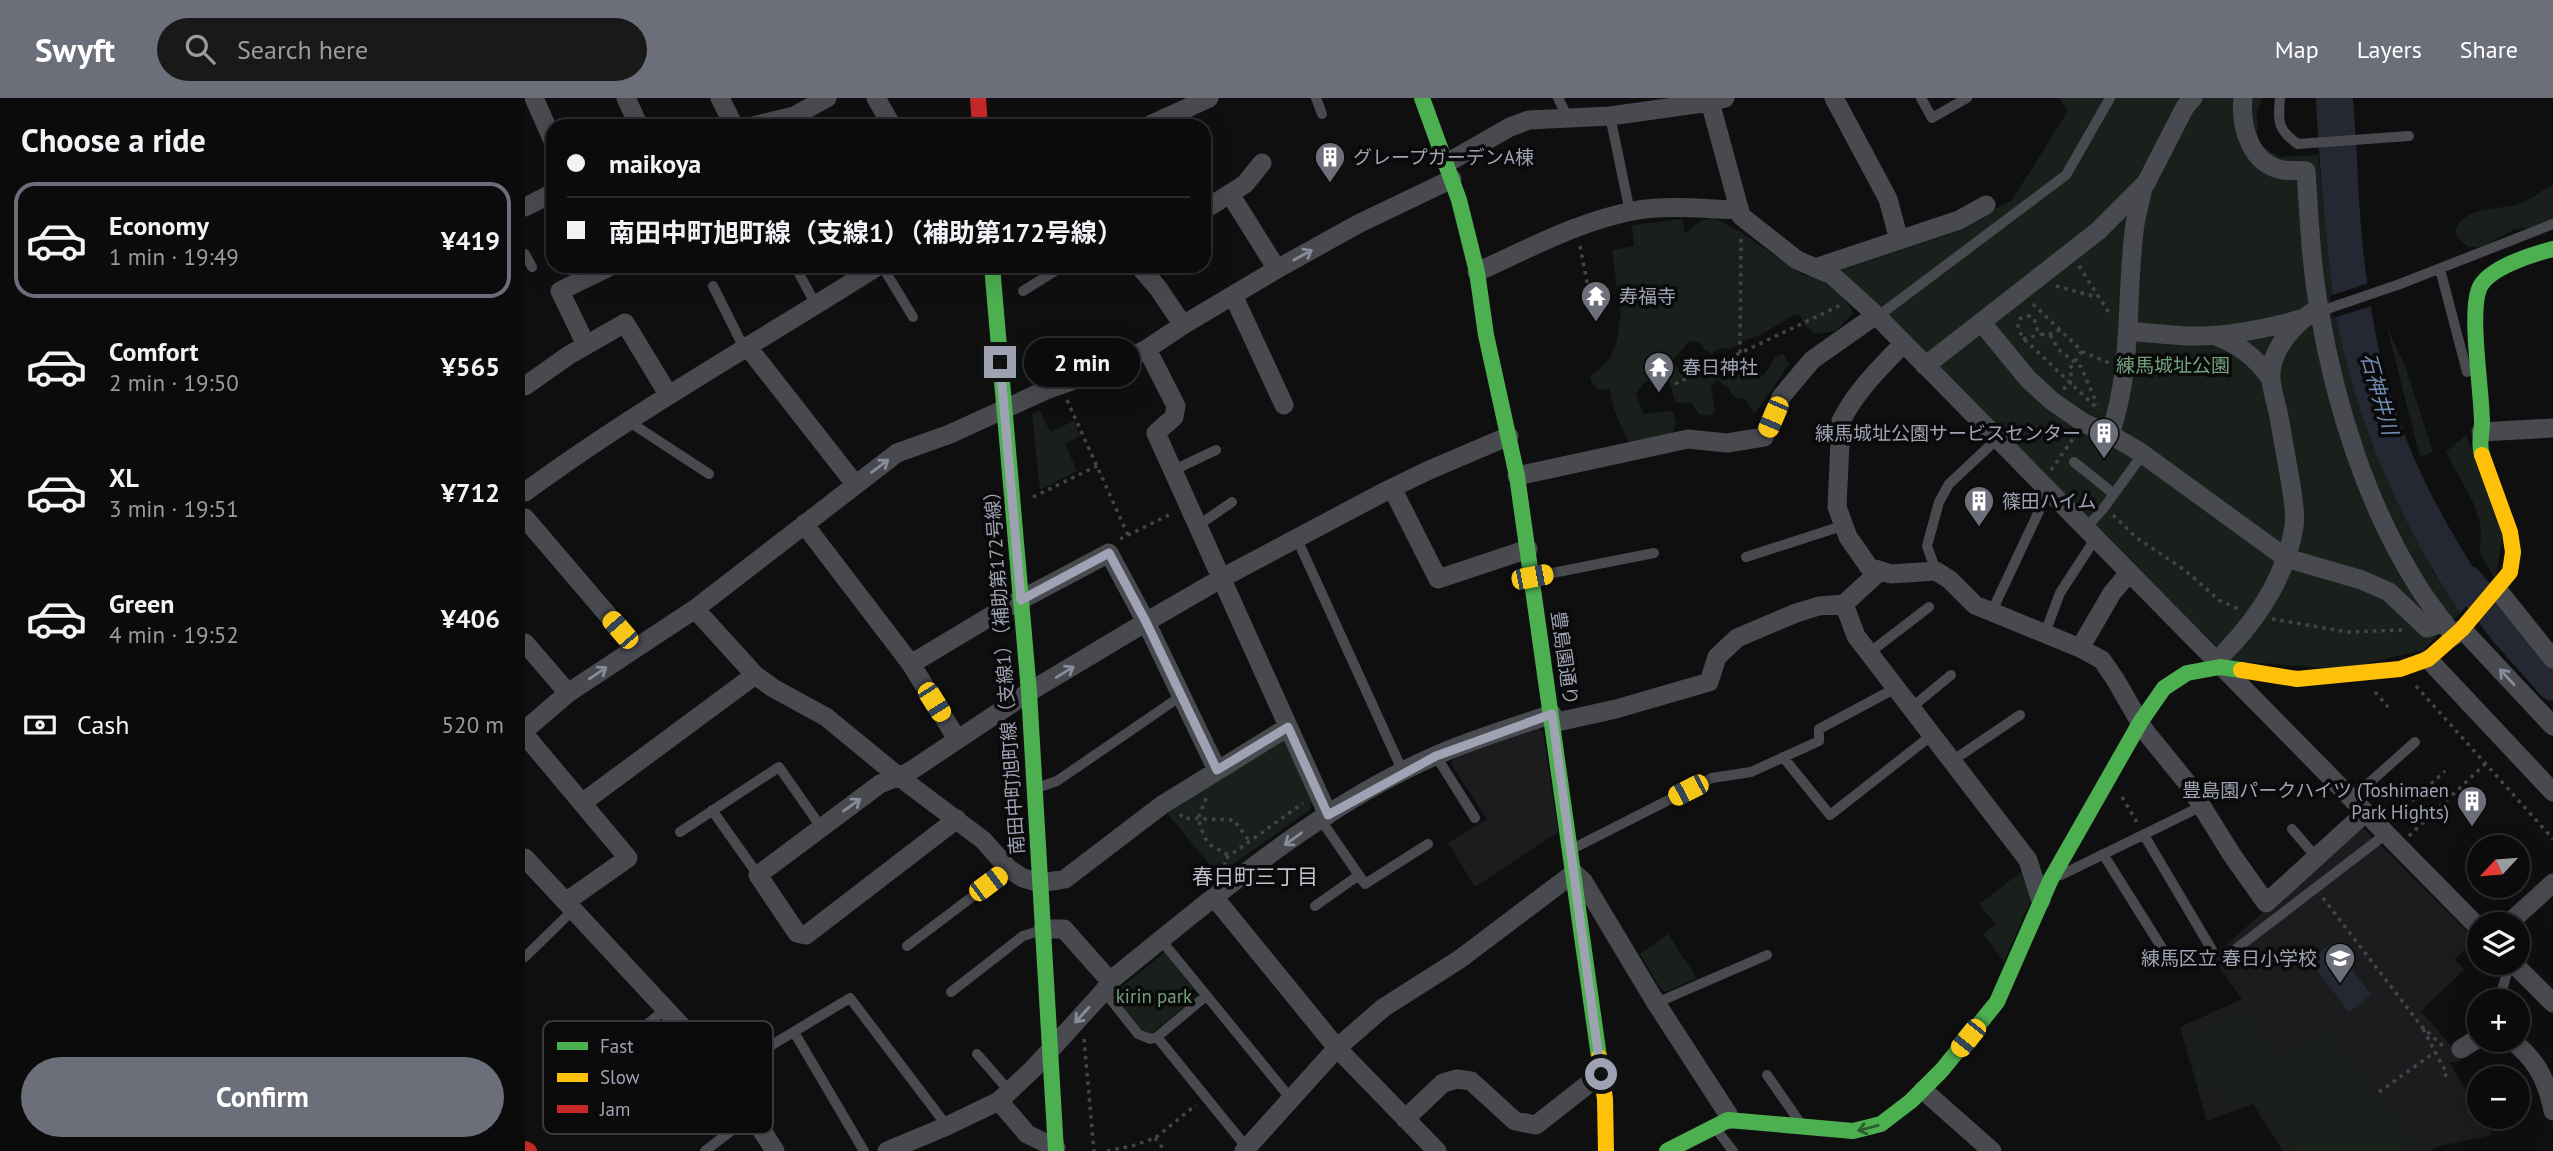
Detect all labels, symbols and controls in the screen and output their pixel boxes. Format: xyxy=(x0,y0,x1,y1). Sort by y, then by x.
search box xyxy=(157,18,647,81)
text: Swyft xyxy=(35,28,115,71)
icon: search xyxy=(181,30,219,68)
text: Search here xyxy=(237,33,368,66)
text: Map xyxy=(2275,34,2319,65)
text: Layers xyxy=(2357,34,2422,65)
text: Share xyxy=(2460,34,2518,65)
text: Choose a ride xyxy=(21,119,206,161)
building icon: グレープガーデンA棟 xyxy=(1313,140,1347,184)
place label: グレープガーデンA棟 xyxy=(1353,145,1534,169)
text: maikoya xyxy=(609,147,701,180)
icon: car xyxy=(25,209,88,272)
text: Economy xyxy=(109,209,209,242)
text: 南田中町旭町線（支線1）（補助第172号線） xyxy=(609,216,1123,249)
text: ¥419 xyxy=(441,224,500,257)
text: 1 min · 19:49 xyxy=(109,242,239,271)
one-way arrow xyxy=(1292,247,1313,261)
temple icon: 寿福寺 xyxy=(1579,279,1613,323)
place label: 寿福寺 xyxy=(1619,284,1676,308)
icon: car xyxy=(25,335,88,398)
text: Comfort xyxy=(109,335,199,368)
callout: 2 min xyxy=(1025,338,1140,386)
route end xyxy=(984,346,1016,378)
text: 2 min xyxy=(1054,348,1110,377)
text: ¥565 xyxy=(441,350,500,383)
temple icon: 春日神社 xyxy=(1642,350,1676,394)
water label: 石神井川 xyxy=(2355,350,2405,440)
park label: 練馬城址公園 xyxy=(2116,353,2230,377)
place label: 春日神社 xyxy=(1682,355,1758,379)
text: 2 min · 19:50 xyxy=(109,368,239,397)
car xyxy=(1756,394,1791,440)
building icon: 練馬城址公園サービスセンター xyxy=(2087,416,2121,460)
place label: 練馬城址公園サービスセンター xyxy=(1815,421,2081,445)
one-way arrow xyxy=(870,459,889,473)
icon: car xyxy=(25,461,88,524)
text: XL xyxy=(109,461,139,494)
text: ¥712 xyxy=(441,476,500,509)
street label: 南田中町旭町線（支線1）（補助第172号線） xyxy=(979,481,1029,855)
building icon: 篠田ハイム xyxy=(1962,484,1996,528)
place label: 篠田ハイム xyxy=(2002,489,2096,513)
text: 3 min · 19:51 xyxy=(109,494,239,523)
car xyxy=(1510,563,1555,591)
icon: car xyxy=(25,587,88,650)
text: Green xyxy=(109,587,174,620)
text: ¥406 xyxy=(441,602,500,635)
car xyxy=(599,607,642,653)
street label: 豊島園通り xyxy=(1547,609,1583,707)
text: 4 min · 19:52 xyxy=(109,620,239,649)
one-way arrow xyxy=(1054,664,1074,678)
one-way arrow xyxy=(588,666,607,681)
one-way arrow xyxy=(2499,669,2516,686)
car xyxy=(914,679,955,725)
icon: cash xyxy=(21,706,59,744)
text: Cash xyxy=(77,708,129,741)
text: 520 m xyxy=(442,710,504,739)
car xyxy=(1665,771,1712,809)
place label: 豊島園パークハイツ (Toshimaen Park Hights) xyxy=(2182,778,2449,824)
building icon: 豊島園パークハイツ (Toshimaen Park Hights) xyxy=(2455,784,2489,828)
one-way arrow xyxy=(842,797,860,812)
one-way arrow xyxy=(1284,832,1303,846)
north arrow xyxy=(2467,835,2531,898)
map controls xyxy=(2467,835,2530,1129)
car xyxy=(965,863,1012,905)
district label: 春日町三丁目 xyxy=(1192,863,1318,890)
button: layers xyxy=(2467,912,2530,975)
school or university icon: 練馬区立 春日小学校 xyxy=(2323,941,2357,985)
place label: 練馬区立 春日小学校 xyxy=(2141,946,2317,970)
park label: kirin park xyxy=(1116,984,1192,1008)
button: + xyxy=(2467,989,2530,1052)
one-way arrow xyxy=(1074,1006,1090,1024)
car xyxy=(1947,1015,1990,1061)
legend xyxy=(543,1021,773,1134)
text: Fast xyxy=(600,1034,634,1058)
button: Confirm xyxy=(21,1057,504,1137)
route start xyxy=(1585,1058,1617,1090)
text: Slow xyxy=(600,1065,640,1089)
button: − xyxy=(2467,1066,2530,1129)
text: Jam xyxy=(599,1097,630,1121)
one-way arrow xyxy=(1857,1122,1879,1135)

